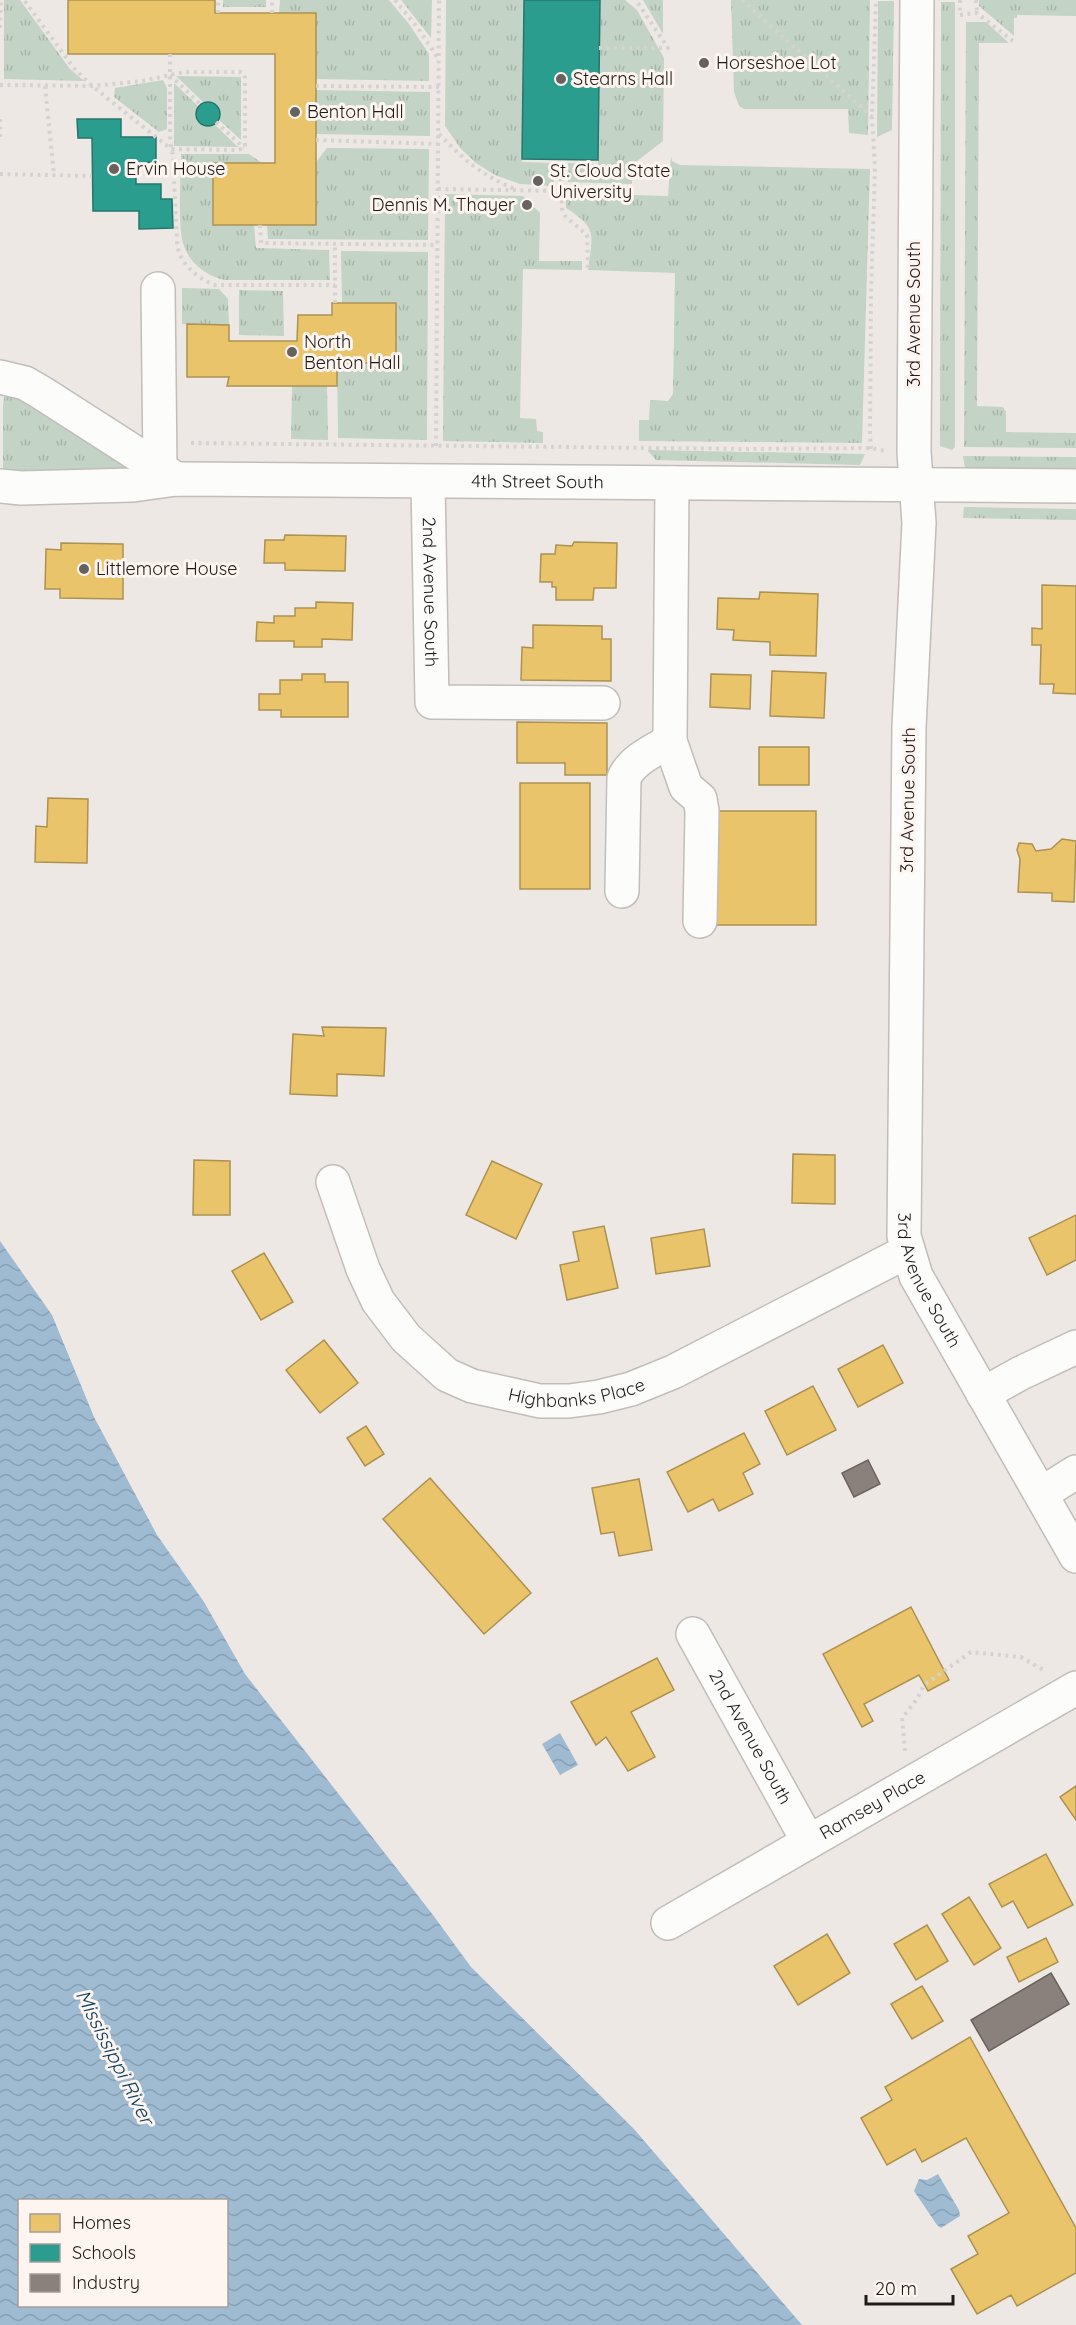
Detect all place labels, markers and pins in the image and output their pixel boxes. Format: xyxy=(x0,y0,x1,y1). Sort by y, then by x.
place label: Horseshoe Lot xyxy=(716,51,837,74)
marker: Horseshoe Lot xyxy=(697,56,711,70)
place label: Stearns Hall xyxy=(573,67,673,90)
marker: Stearns Hall xyxy=(554,72,568,86)
place label: Benton Hall xyxy=(307,100,404,123)
marker: Benton Hall xyxy=(288,105,302,119)
place label: Ervin House xyxy=(126,157,225,180)
place label: St. Cloud State University xyxy=(550,159,670,203)
marker: Ervin House xyxy=(107,162,121,176)
marker: St. Cloud State University xyxy=(531,174,545,188)
place label: Dennis M. Thayer xyxy=(371,193,515,216)
marker: Dennis M. Thayer xyxy=(520,198,534,212)
place label: North Benton Hall xyxy=(304,330,401,374)
marker: North Benton Hall xyxy=(285,345,299,359)
place label: Littlemore House xyxy=(96,557,237,580)
marker: Littlemore House xyxy=(77,562,91,576)

